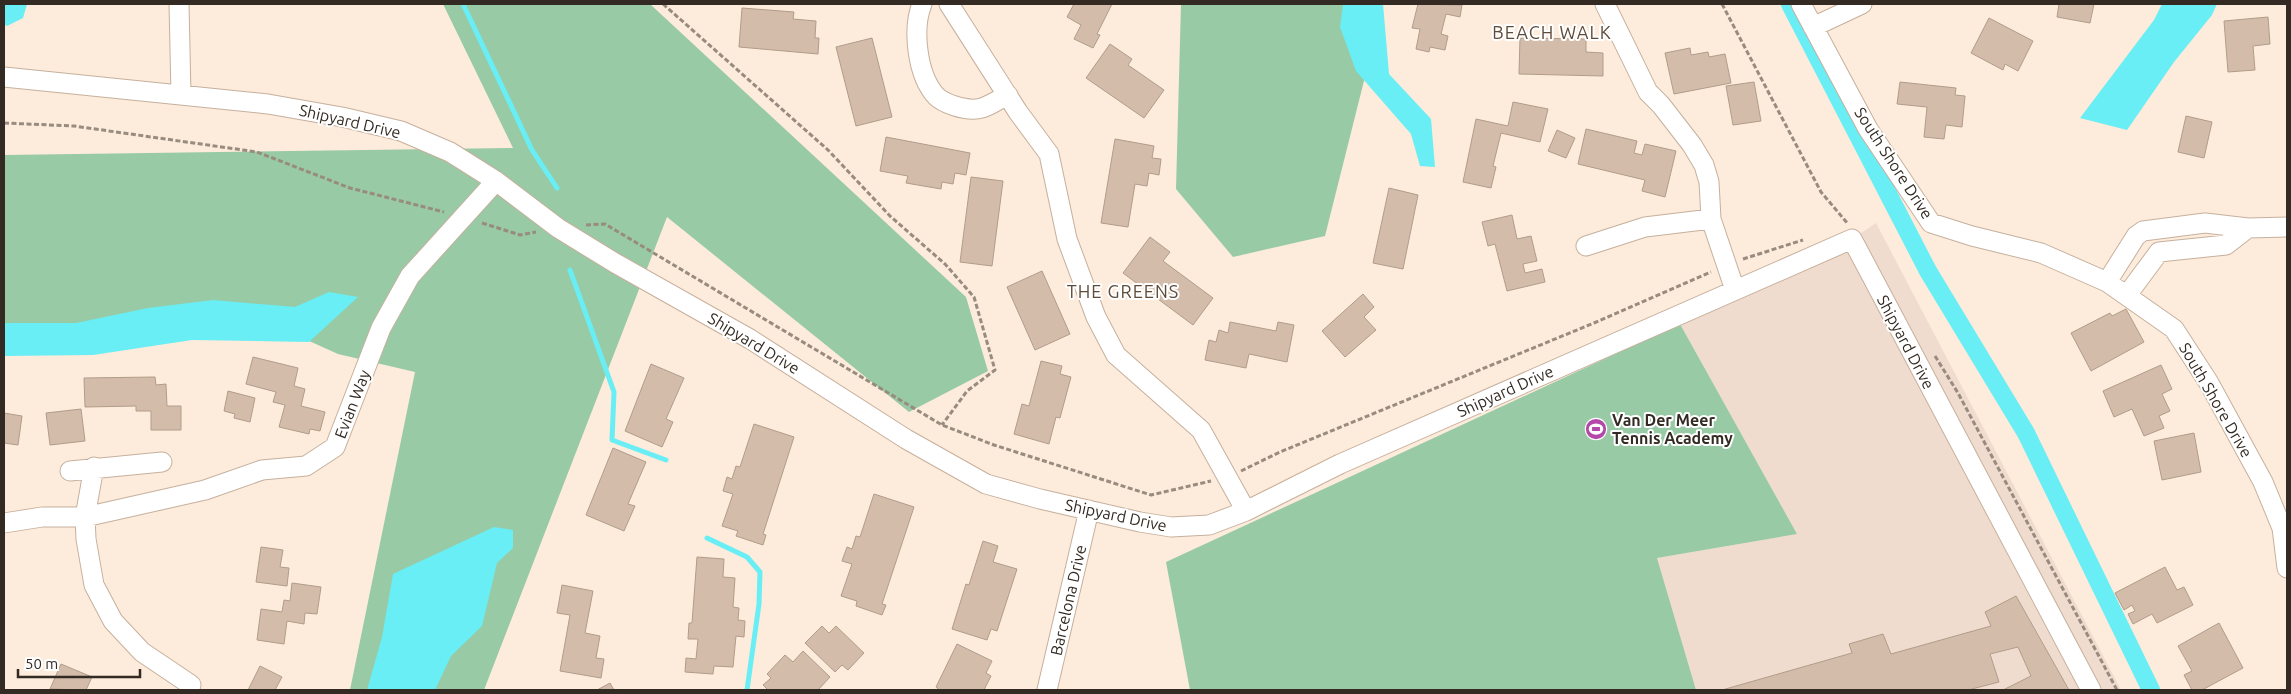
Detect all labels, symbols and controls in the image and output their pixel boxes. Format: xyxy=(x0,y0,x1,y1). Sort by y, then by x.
district label: BEACH WALK xyxy=(1492,22,1612,42)
street label: Shipyard Drive xyxy=(298,101,402,141)
street label: South Shore Drive xyxy=(1851,104,1937,222)
district label: THE GREENS xyxy=(1067,281,1179,301)
street label: Shipyard Drive xyxy=(1874,292,1938,392)
street label: Shipyard Drive xyxy=(705,309,803,377)
street label: South Shore Drive xyxy=(2176,340,2256,460)
street label: Shipyard Drive xyxy=(1454,362,1556,420)
street label: Evian Way xyxy=(331,367,373,441)
place label: Van Der Meer Tennis Academy xyxy=(1612,411,1733,447)
sports icon: Van Der Meer Tennis Academy xyxy=(1584,417,1608,441)
street label: Shipyard Drive xyxy=(1063,495,1169,535)
street label: Barcelona Drive xyxy=(1047,543,1089,657)
scale bar xyxy=(18,646,140,678)
text: 50 m xyxy=(25,655,58,672)

